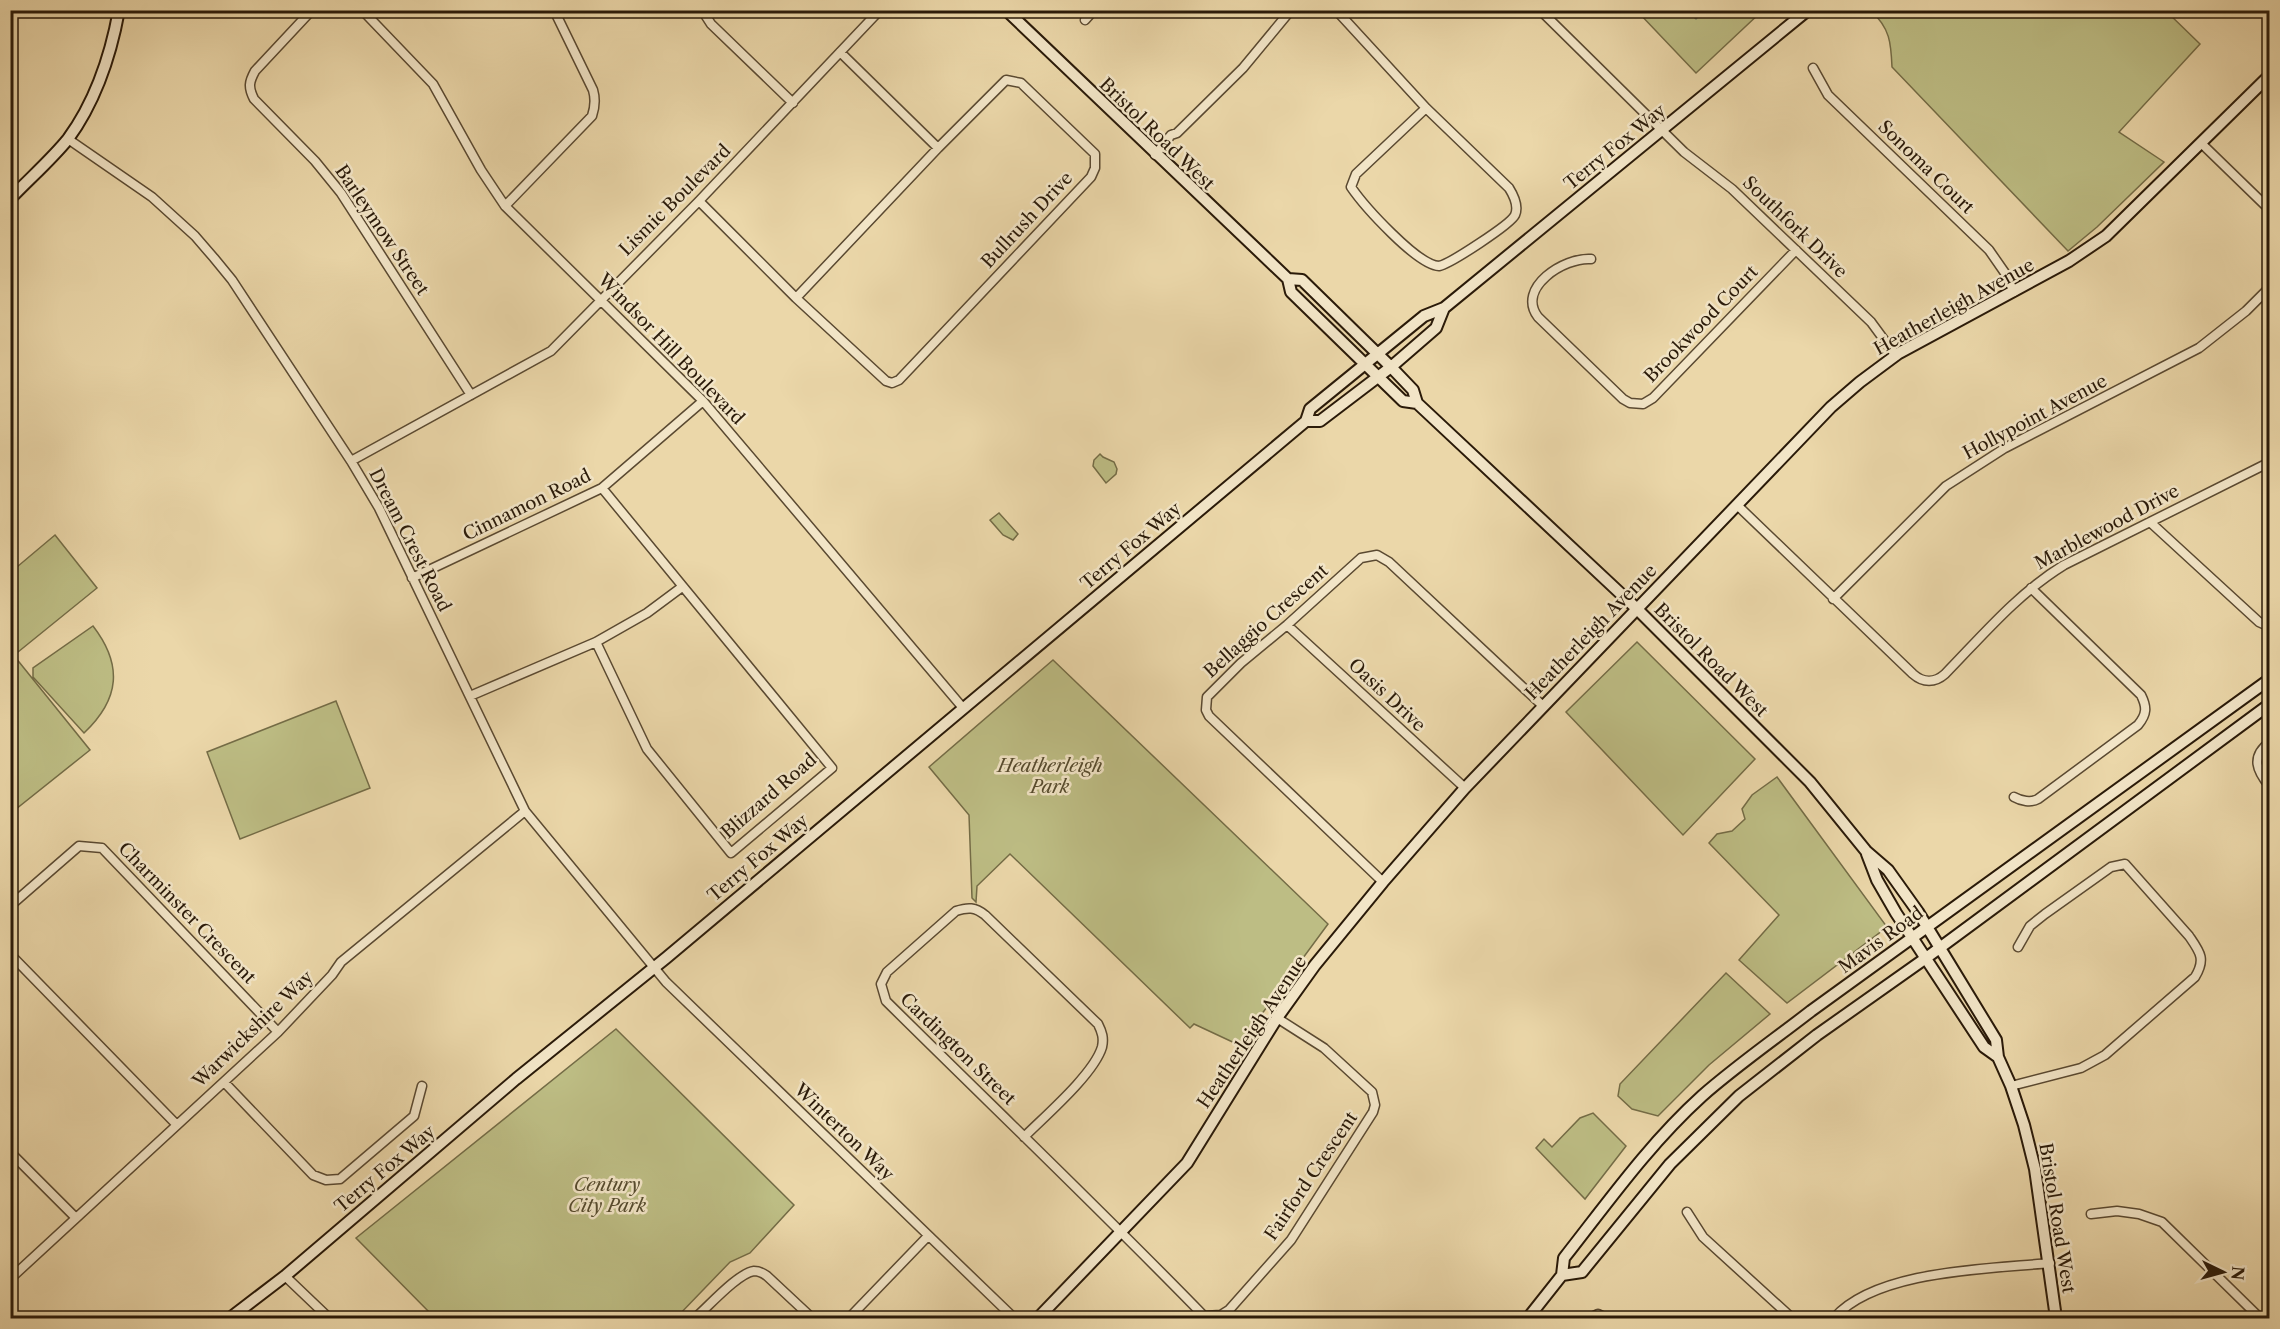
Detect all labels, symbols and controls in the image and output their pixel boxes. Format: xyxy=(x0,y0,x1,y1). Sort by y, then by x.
street label: Bristol Road West xyxy=(1095,73,1220,195)
street label: Terry Fox Way xyxy=(1560,99,1671,195)
street label: Sonoma Court xyxy=(1873,116,1979,219)
street label: Lismic Boulevard xyxy=(615,140,735,260)
street label: Barleymow Street xyxy=(330,161,434,300)
street label: Bullrush Drive xyxy=(977,167,1077,273)
street label: Southfork Drive xyxy=(1738,172,1852,282)
street label: Heatherleigh Avenue xyxy=(1870,254,2038,360)
street label: Brookwood Court xyxy=(1640,260,1763,387)
street label: Windsor Hill Boulevard xyxy=(592,268,749,429)
street label: Hollypoint Avenue xyxy=(1959,370,2111,464)
street label: Cinnamon Road xyxy=(459,464,595,546)
street label: Dream Crest Road xyxy=(364,465,456,615)
street label: Marblewood Drive xyxy=(2031,480,2183,574)
street label: Terry Fox Way xyxy=(1076,497,1186,594)
street label: Bellaggio Crescent xyxy=(1199,559,1333,683)
street label: Heatherleigh Avenue xyxy=(1521,560,1661,704)
street label: Bristol Road West xyxy=(1650,599,1773,722)
street label: Oasis Drive xyxy=(1344,654,1430,736)
street label: Blizzard Road xyxy=(717,749,821,843)
park label: Heatherleigh Park xyxy=(996,755,1102,798)
street label: Terry Fox Way xyxy=(703,809,813,906)
street label: Charminster Crescent xyxy=(114,838,261,989)
street label: Mavis Road xyxy=(1834,902,1928,978)
street label: Heatherleigh Avenue xyxy=(1193,951,1311,1113)
street label: Warwickshire Way xyxy=(188,965,318,1093)
street label: Cardington Street xyxy=(896,988,1021,1110)
street label: Winterton Way xyxy=(789,1078,899,1186)
street label: Fairford Crescent xyxy=(1260,1107,1362,1244)
street label: Terry Fox Way xyxy=(330,1120,440,1217)
street label: Bristol Road West xyxy=(2034,1141,2080,1295)
park label: Century City Park xyxy=(568,1174,647,1217)
north arrow xyxy=(2193,1242,2253,1302)
text: N xyxy=(2227,1266,2249,1281)

